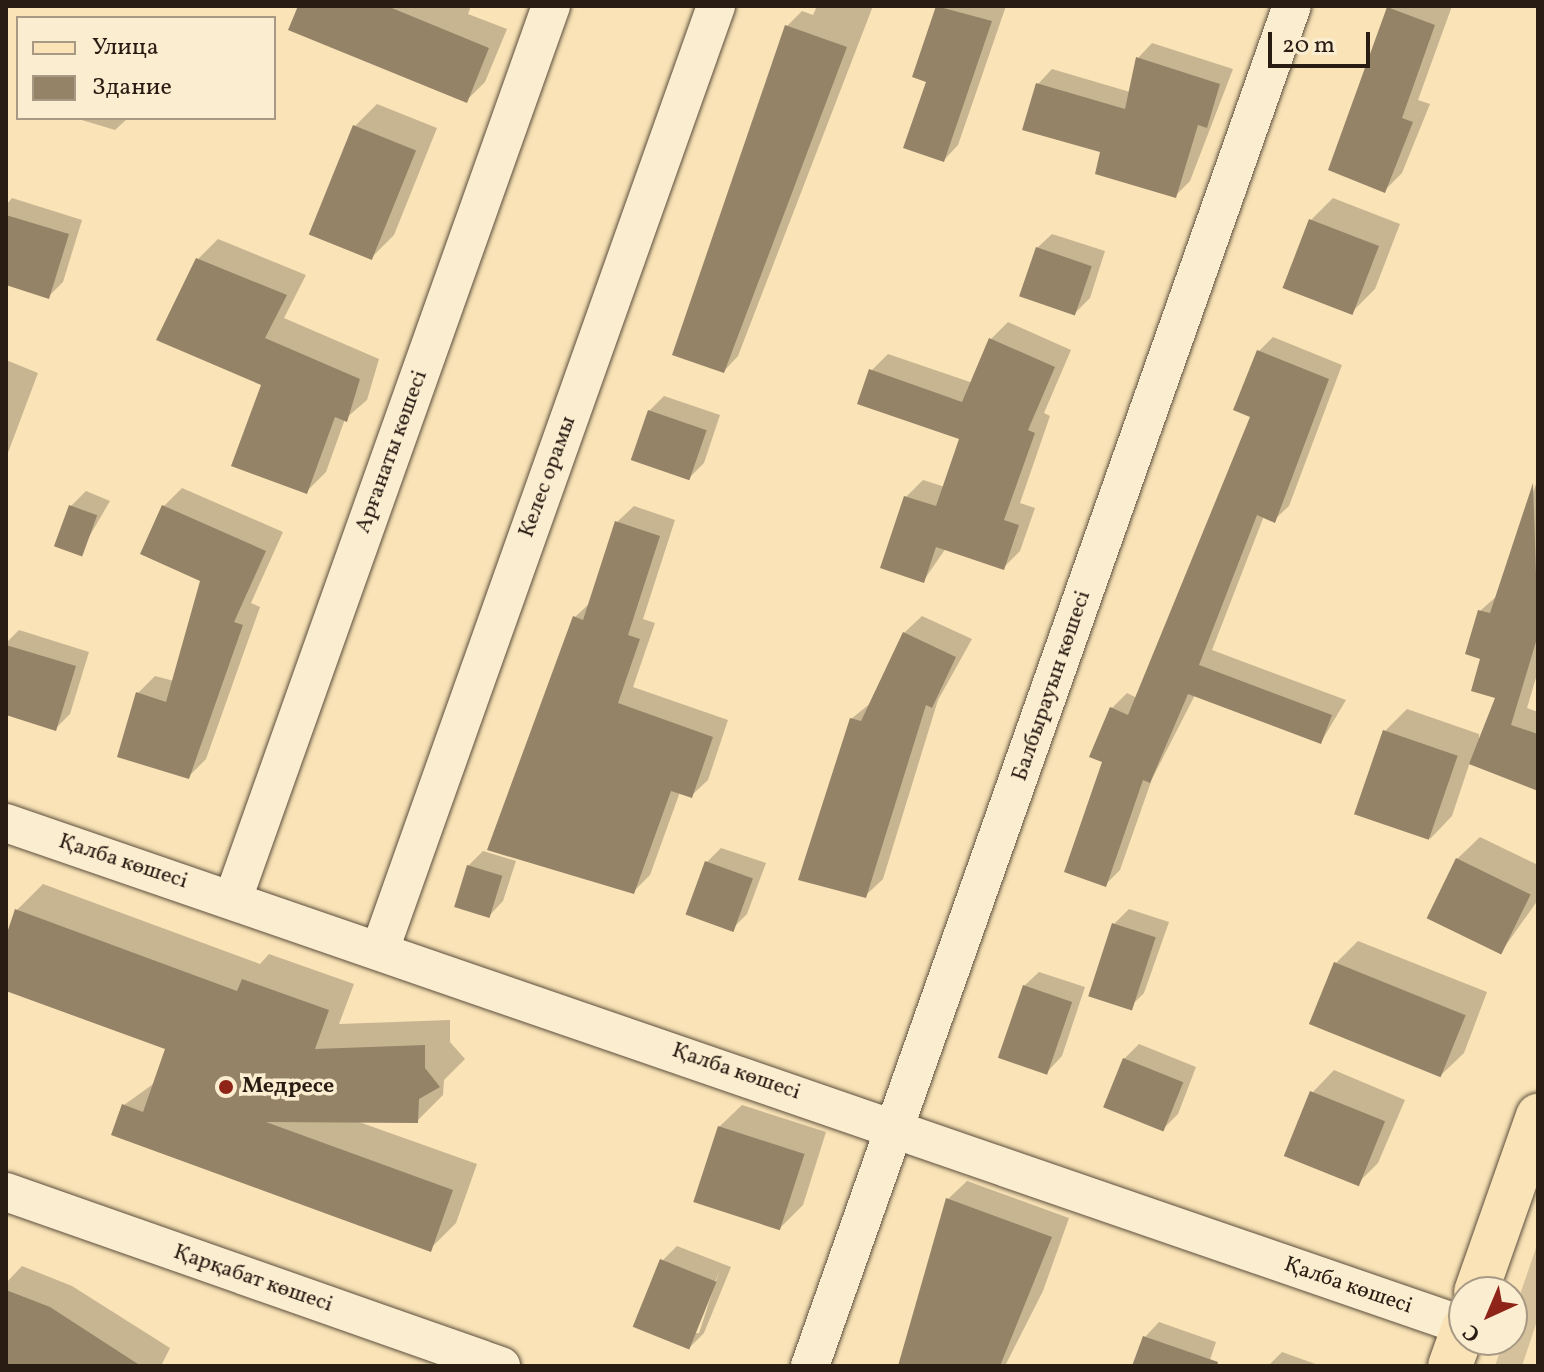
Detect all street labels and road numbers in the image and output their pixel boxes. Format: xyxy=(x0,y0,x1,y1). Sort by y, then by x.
street label: Арғанаты көшесі xyxy=(350,367,434,537)
street label: Келес орамы xyxy=(514,413,582,541)
street label: Балбырауын көшесі xyxy=(1007,587,1097,785)
street label: Қалба көшесі xyxy=(55,829,191,895)
street label: Қалба көшесі xyxy=(668,1038,804,1106)
street label: Қарқабат көшесі xyxy=(170,1239,336,1319)
street label: Қалба көшесі xyxy=(1280,1252,1416,1320)

